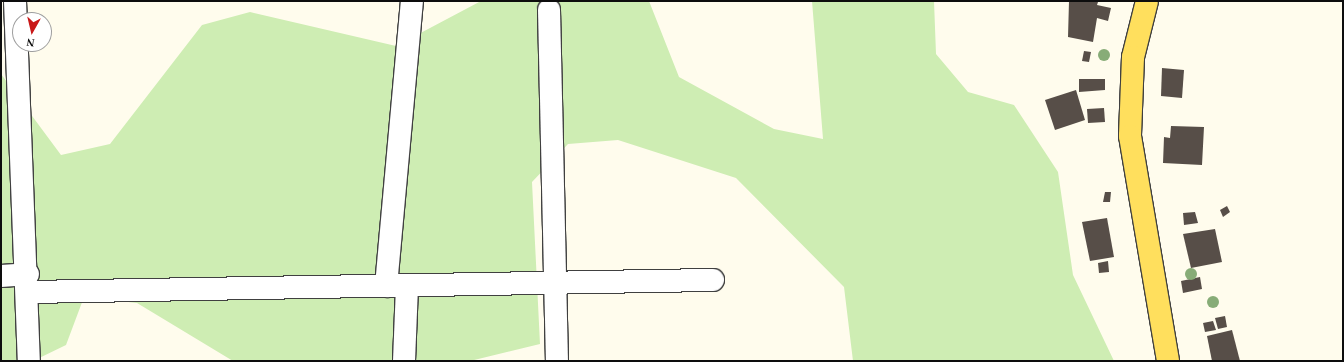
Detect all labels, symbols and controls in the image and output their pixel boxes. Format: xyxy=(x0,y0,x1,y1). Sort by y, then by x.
north arrow xyxy=(12,12,52,52)
text: N xyxy=(26,36,35,49)

